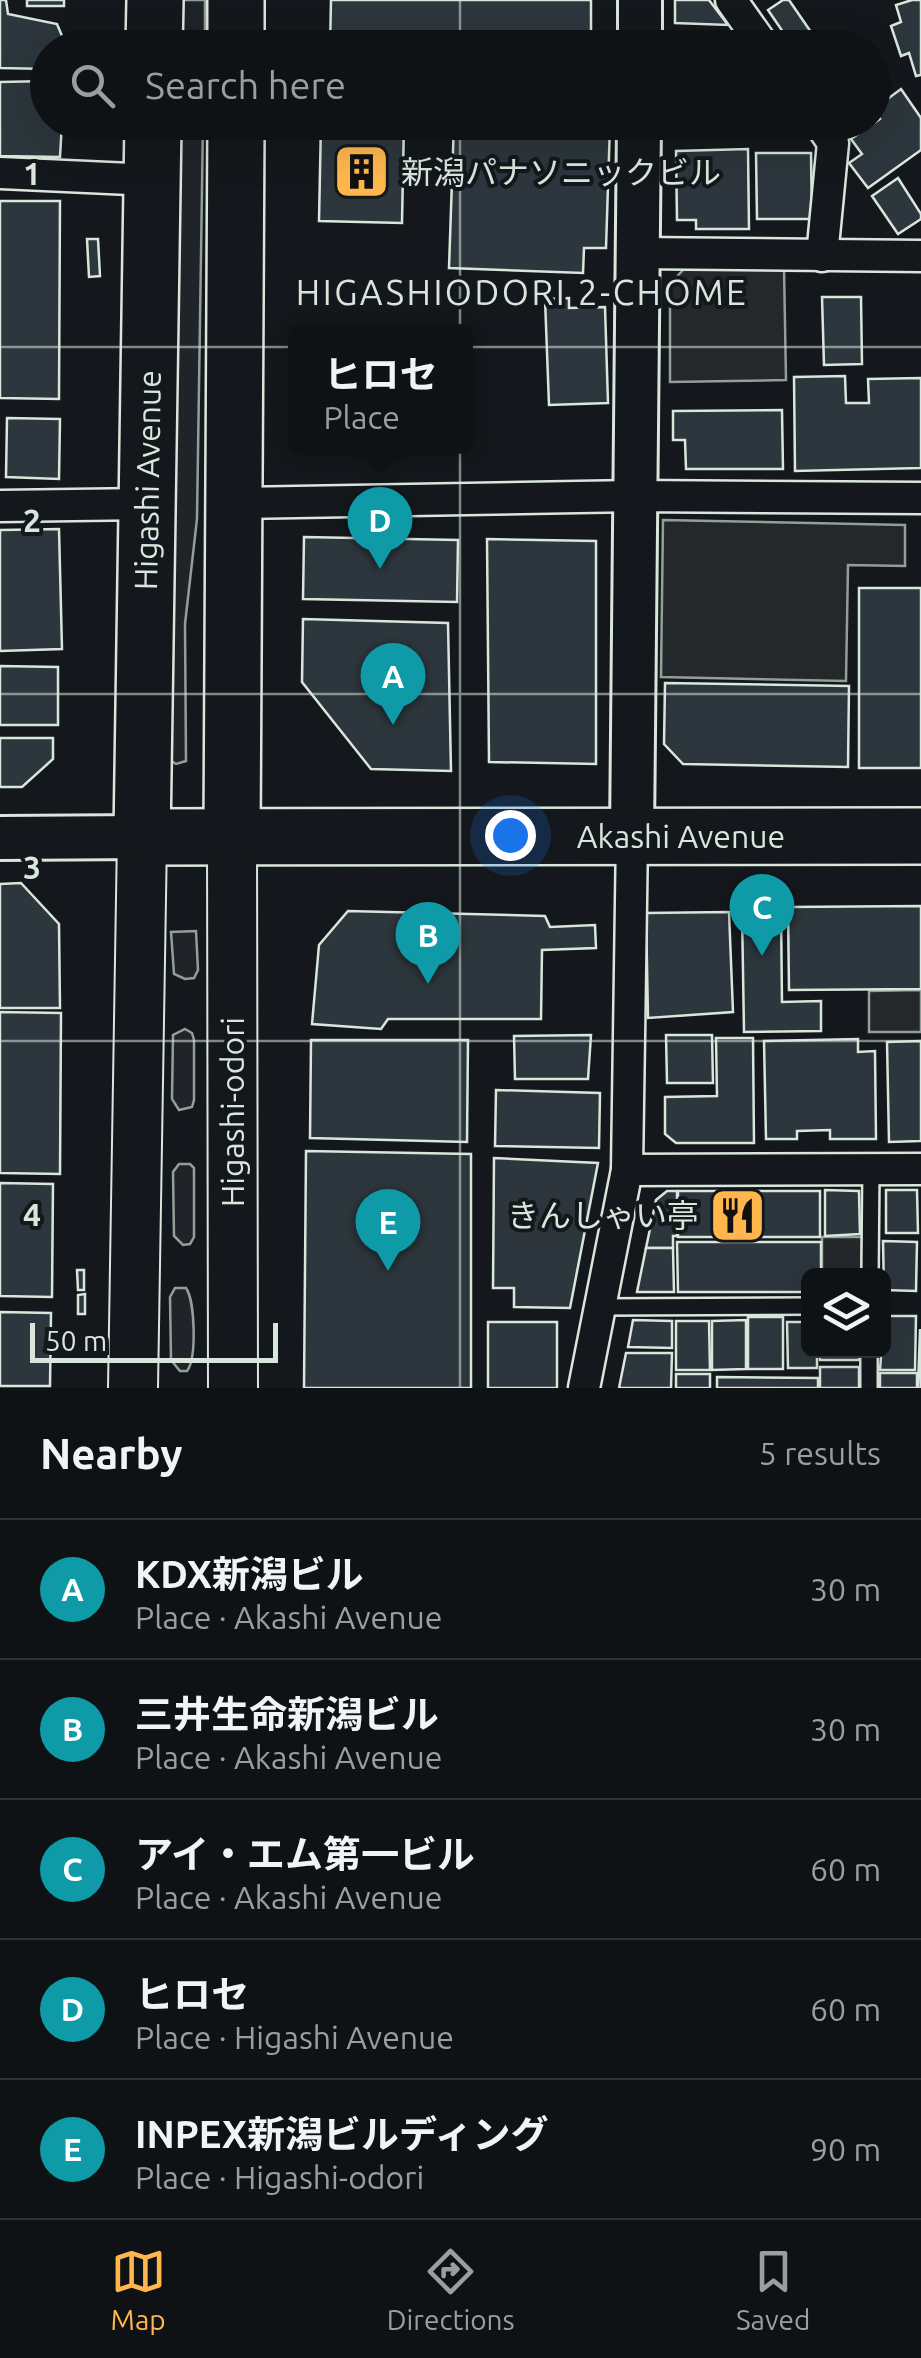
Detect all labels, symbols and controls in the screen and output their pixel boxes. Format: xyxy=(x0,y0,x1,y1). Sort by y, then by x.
search box xyxy=(30,30,891,140)
icon: search xyxy=(65,58,120,113)
text: Search here xyxy=(145,64,346,106)
building icon: 新潟パナソニックビル xyxy=(332,142,392,202)
place label: 新潟パナソニックビル xyxy=(401,154,721,190)
text: 1 xyxy=(23,155,41,191)
district label: HIGASHIODORI 2-CHOME xyxy=(296,272,748,312)
popup xyxy=(288,324,473,454)
text: ヒロセ xyxy=(323,353,438,395)
street label: Higashi Avenue xyxy=(127,370,167,590)
text: Place xyxy=(323,399,400,435)
pin: D xyxy=(348,486,412,569)
text: 2 xyxy=(23,502,41,538)
pin: A xyxy=(360,642,426,725)
your location xyxy=(485,810,536,861)
street label: Akashi Avenue xyxy=(577,818,785,854)
text: 3 xyxy=(23,849,41,885)
pin: C xyxy=(730,874,794,956)
pin: B xyxy=(396,902,460,984)
street label: Higashi-odori xyxy=(214,1017,250,1207)
restaurant icon: きんしゃい亭 xyxy=(708,1185,768,1245)
pin: E xyxy=(356,1188,420,1271)
text: 4 xyxy=(23,1196,41,1232)
place label: きんしゃい亭 xyxy=(507,1197,699,1233)
map controls xyxy=(801,1268,891,1358)
button: layers xyxy=(801,1268,891,1358)
scale bar xyxy=(30,1318,278,1362)
text: 50 m xyxy=(45,1325,107,1356)
text: Nearby xyxy=(40,1430,183,1477)
text: 5 results xyxy=(759,1435,881,1471)
text: KDX新潟ビル xyxy=(135,1553,364,1595)
text: A xyxy=(61,1571,84,1607)
text: 30 m xyxy=(810,1571,881,1607)
text: Place · Akashi Avenue xyxy=(135,1599,442,1635)
text: 三井生命新潟ビル xyxy=(135,1693,439,1735)
text: B xyxy=(62,1711,83,1747)
text: 30 m xyxy=(810,1711,881,1747)
text: Place · Akashi Avenue xyxy=(135,1739,442,1775)
text: アイ・エム第一ビル xyxy=(135,1833,475,1875)
text: C xyxy=(62,1851,83,1887)
text: 60 m xyxy=(810,1851,881,1887)
text: Place · Akashi Avenue xyxy=(135,1879,442,1915)
text: ヒロセ xyxy=(135,1973,249,2015)
text: D xyxy=(61,1991,84,2027)
text: 60 m xyxy=(810,1991,881,2027)
text: Place · Higashi Avenue xyxy=(135,2019,454,2055)
text: INPEX新潟ビルディング xyxy=(135,2113,548,2155)
text: E xyxy=(63,2131,82,2167)
text: 90 m xyxy=(810,2131,881,2167)
text: Place · Higashi-odori xyxy=(135,2159,424,2195)
tab: Map xyxy=(111,2244,166,2335)
tab: Directions xyxy=(387,2244,515,2335)
tab: Saved xyxy=(736,2244,810,2335)

